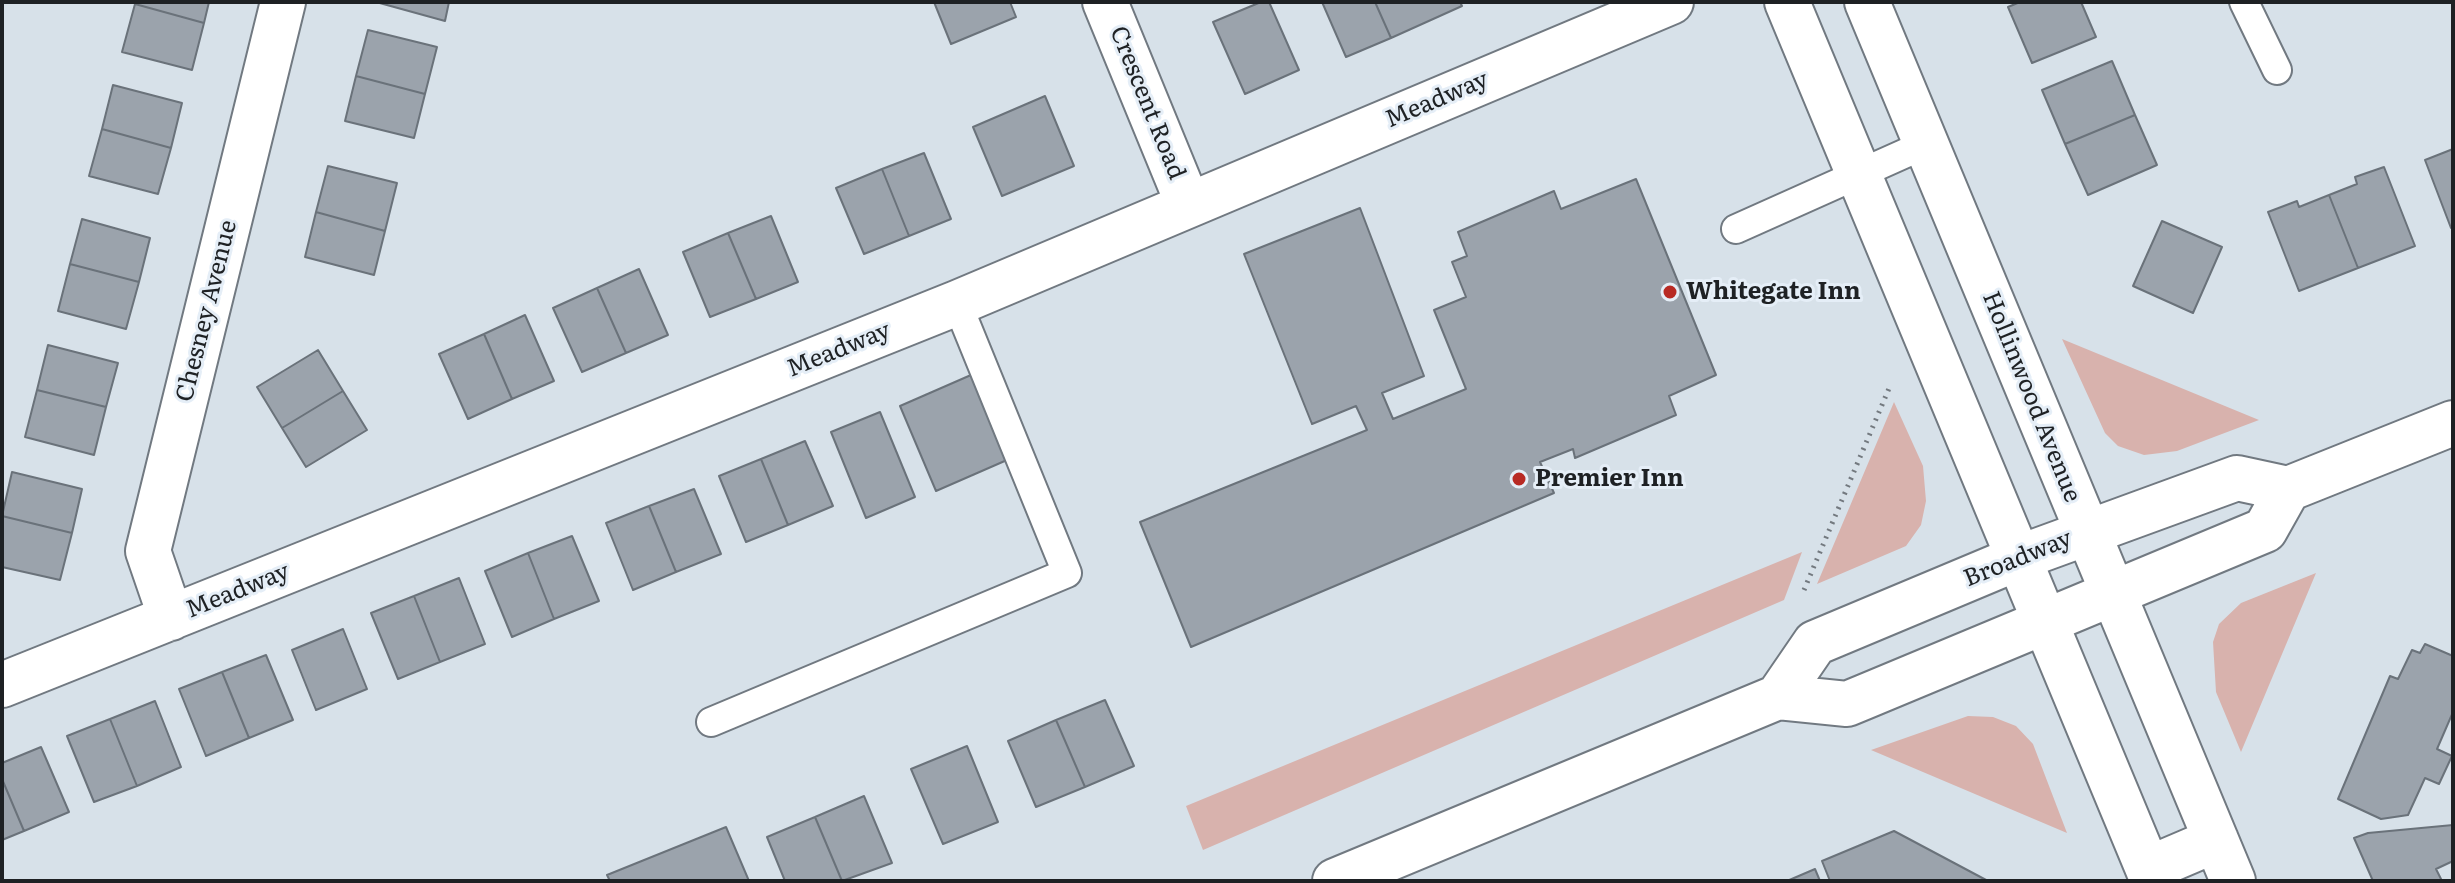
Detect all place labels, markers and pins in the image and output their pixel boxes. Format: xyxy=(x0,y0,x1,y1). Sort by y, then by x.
place label: Whitegate Inn xyxy=(1686,278,1861,306)
marker: Whitegate Inn xyxy=(1661,283,1679,301)
place label: Premier Inn xyxy=(1535,465,1684,493)
marker: Premier Inn xyxy=(1510,470,1528,488)

